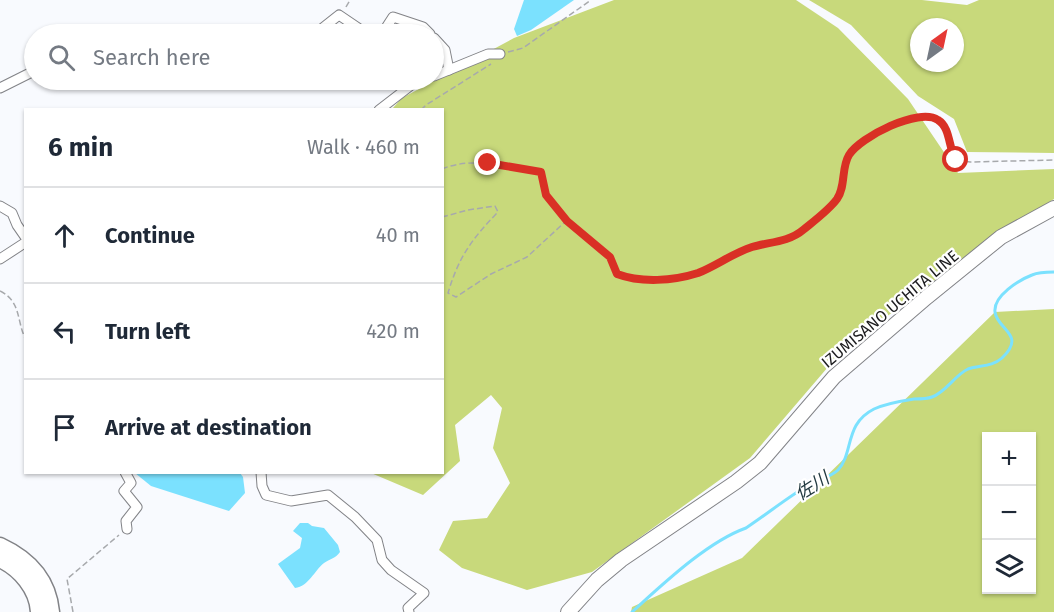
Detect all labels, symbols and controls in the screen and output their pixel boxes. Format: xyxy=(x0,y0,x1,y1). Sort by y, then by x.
north arrow xyxy=(910,18,964,72)
search box xyxy=(24,24,444,90)
icon: search xyxy=(45,41,78,74)
text: Search here xyxy=(93,44,211,71)
text: 6 min xyxy=(48,132,113,163)
text: Walk · 460 m xyxy=(307,135,420,159)
route start xyxy=(942,146,968,172)
route end xyxy=(474,149,500,175)
icon: ahead xyxy=(48,219,81,252)
text: Continue xyxy=(105,222,195,249)
text: 40 m xyxy=(376,223,420,247)
street label: IZUMISANO UCHITA LINE xyxy=(818,246,962,372)
icon: left xyxy=(48,315,81,348)
text: Turn left xyxy=(105,318,190,345)
text: 420 m xyxy=(366,319,420,343)
icon: arrive xyxy=(48,411,81,444)
text: Arrive at destination xyxy=(105,414,312,441)
map controls xyxy=(982,432,1036,594)
button: + xyxy=(982,432,1036,486)
water label: 佐川 xyxy=(791,466,835,505)
button: − xyxy=(982,486,1036,540)
button: layers xyxy=(982,540,1036,594)

